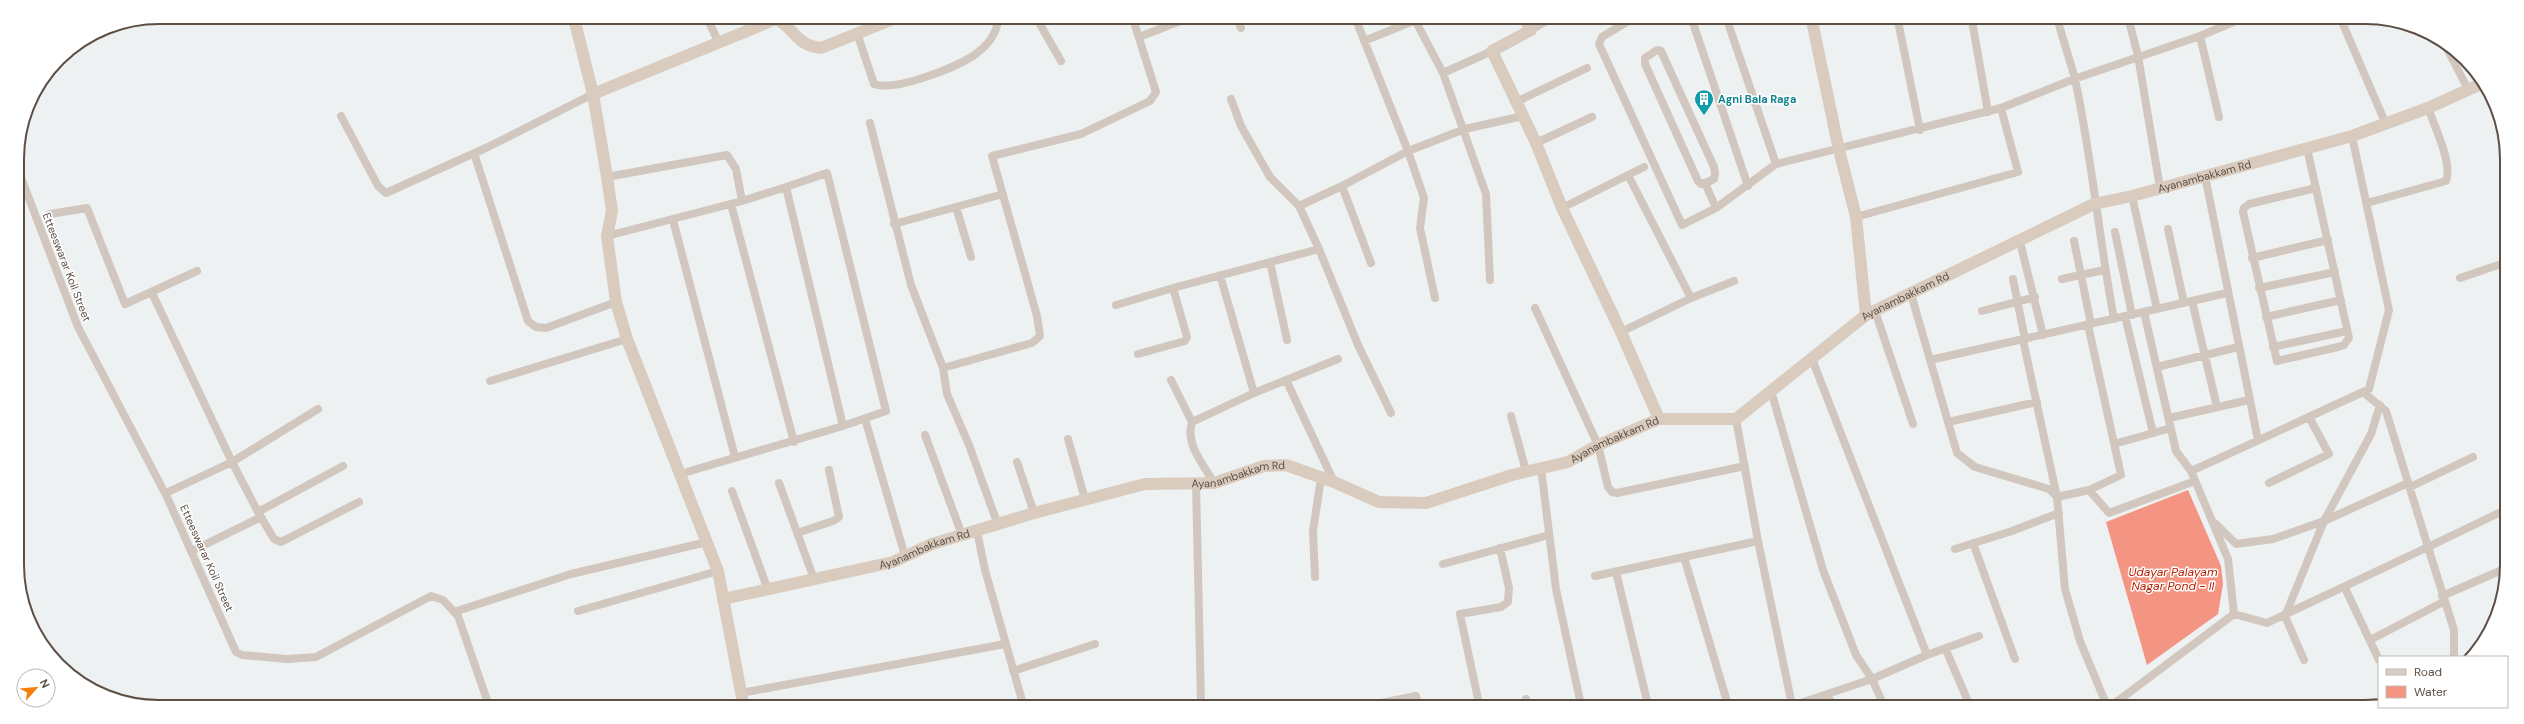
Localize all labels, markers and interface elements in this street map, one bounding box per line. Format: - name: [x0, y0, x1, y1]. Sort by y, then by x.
- building icon: Agni Bala Raga: [1693, 88, 1715, 116]
- place label: Agni Bala Raga: [1718, 92, 1796, 106]
- street label: Ayanambakkam Rd: [2156, 157, 2253, 196]
- street label: Etteeswarar Koil Street: [40, 211, 94, 323]
- street label: Ayanambakkam Rd: [1858, 269, 1952, 323]
- street label: Ayanambakkam Rd: [1568, 413, 1661, 466]
- street label: Ayanambakkam Rd: [1191, 458, 1285, 490]
- street label: Etteeswarar Koil Street: [177, 502, 237, 614]
- street label: Ayanambakkam Rd: [878, 526, 972, 572]
- water label: Udayar Palayam Nagar Pond - II: [2128, 564, 2218, 594]
- legend: [2378, 656, 2508, 708]
- text: Road: [2414, 664, 2442, 680]
- north arrow: [16, 668, 56, 708]
- text: N: [37, 677, 53, 690]
- text: Water: [2414, 684, 2448, 700]

